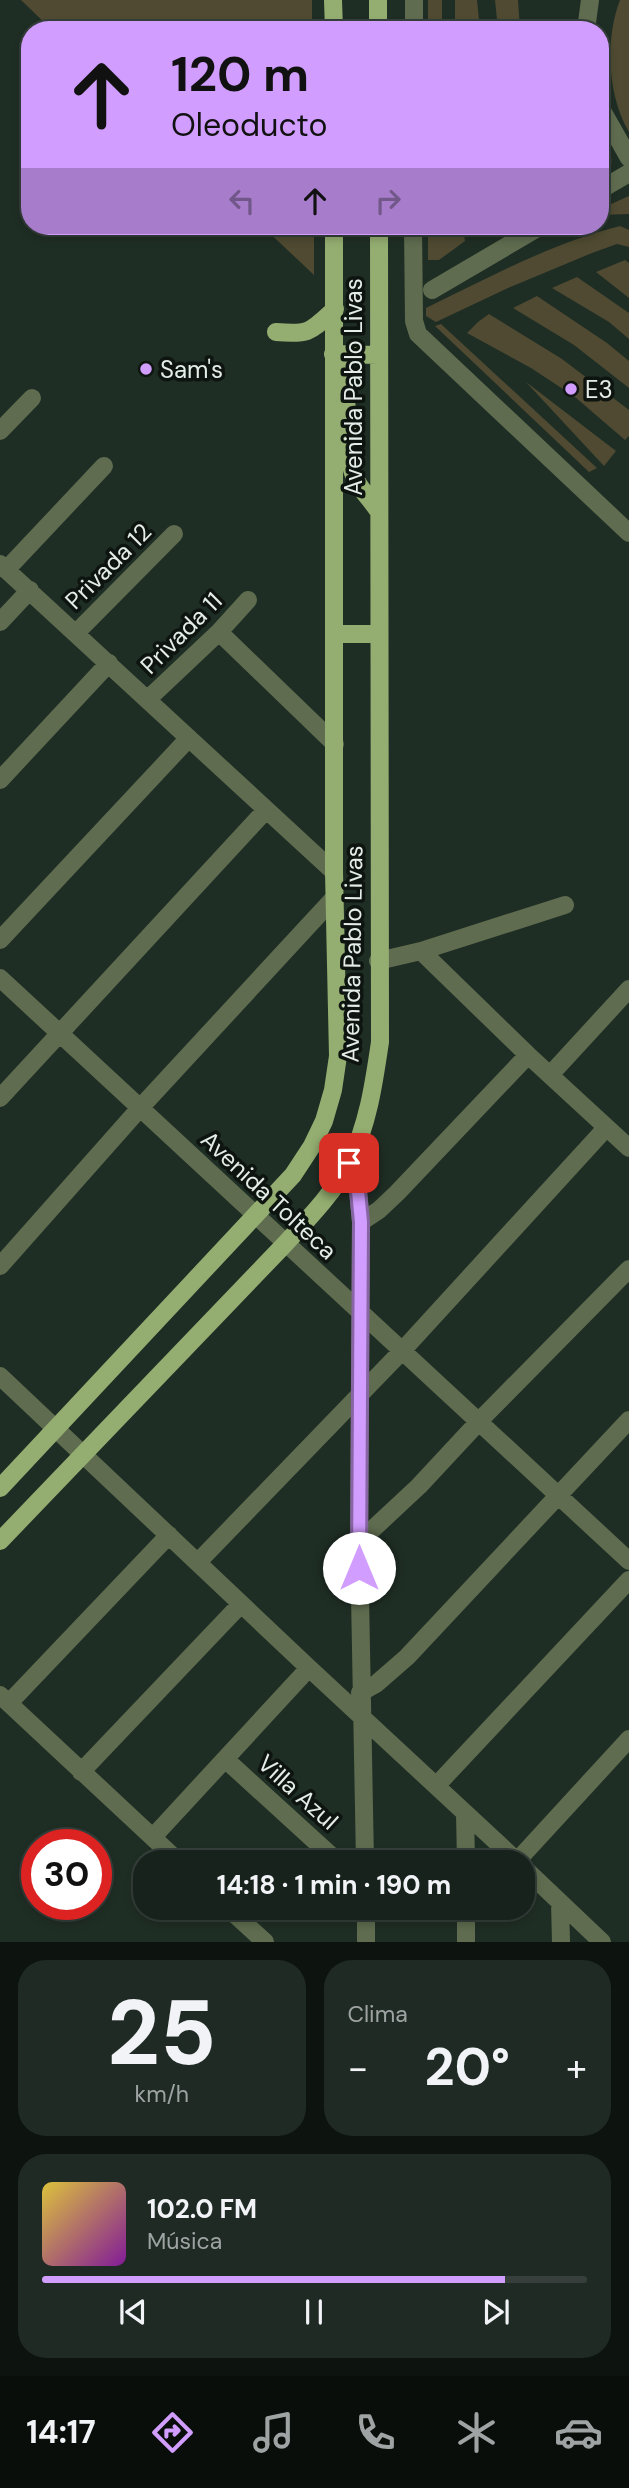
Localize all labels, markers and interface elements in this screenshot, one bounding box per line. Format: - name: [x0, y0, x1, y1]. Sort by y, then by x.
- text: 120 m: [171, 42, 309, 106]
- icon: ahead: [56, 49, 147, 140]
- text: Oleoducto: [171, 104, 327, 146]
- icon: left: [223, 182, 261, 220]
- icon: ahead: [296, 182, 334, 220]
- icon: right: [369, 182, 407, 220]
- street label: Avenida Pablo Livas: [338, 278, 369, 496]
- place label: Sam's: [160, 354, 223, 385]
- marker: Sam's: [138, 361, 154, 377]
- place label: E3: [585, 374, 613, 405]
- marker: E3: [563, 381, 579, 397]
- street label: Privada 12: [58, 516, 158, 616]
- street label: Privada 11: [134, 586, 228, 680]
- street label: Avenida Pablo Livas: [335, 845, 369, 1063]
- street label: Avenida Tolteca: [195, 1124, 343, 1266]
- pin: [319, 1133, 379, 1193]
- icon: arrive: [330, 1144, 368, 1182]
- position arrow: [322, 1531, 396, 1605]
- street label: Villa Azul: [251, 1748, 345, 1836]
- speed limit sign: 30: [21, 1829, 112, 1920]
- text: 14:18 · 1 min · 190 m: [217, 1868, 451, 1902]
- text: 25: [107, 1974, 216, 2092]
- text: Clima: [348, 1999, 408, 2029]
- text: 20°: [425, 2033, 510, 2101]
- text: −: [348, 2043, 368, 2093]
- text: +: [566, 2043, 587, 2093]
- text: km/h: [135, 2079, 189, 2109]
- text: 102.0 FM: [147, 2192, 257, 2226]
- text: Música: [147, 2226, 222, 2256]
- icon: previous: [114, 2293, 152, 2331]
- icon: pause: [295, 2293, 333, 2331]
- icon: next: [477, 2293, 515, 2331]
- icon: directions: [148, 2408, 197, 2457]
- icon: music: [249, 2408, 298, 2457]
- icon: phone: [351, 2408, 400, 2457]
- icon: climate: [452, 2408, 501, 2457]
- icon: car: [554, 2408, 603, 2457]
- text: 14:17: [26, 2411, 96, 2453]

